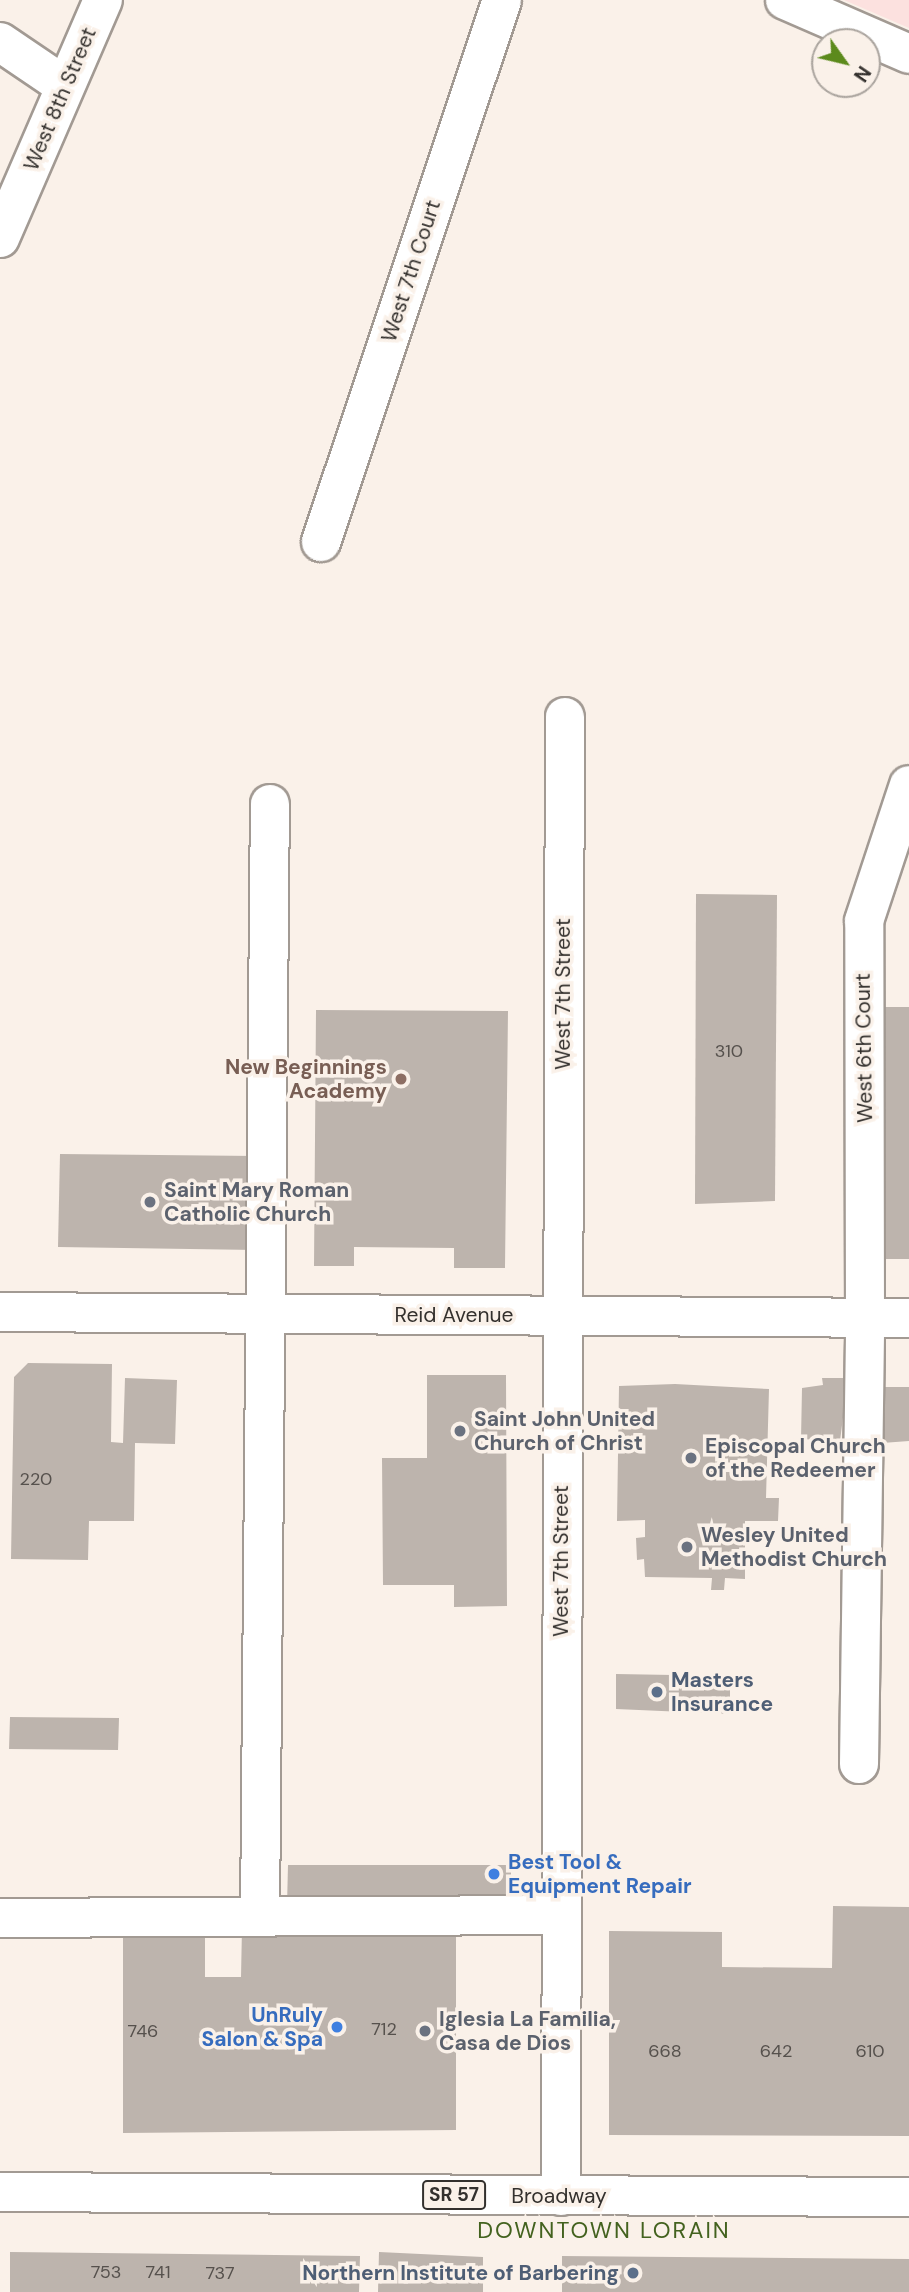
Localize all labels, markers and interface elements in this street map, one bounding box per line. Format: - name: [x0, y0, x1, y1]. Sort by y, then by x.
- street label: West 8th Street: [18, 24, 102, 174]
- north arrow: [811, 28, 881, 98]
- text: N: [848, 61, 876, 87]
- street label: West 7th Court: [376, 197, 446, 345]
- street label: West 7th Street: [550, 918, 576, 1070]
- street label: West 6th Court: [850, 973, 878, 1123]
- house number: 310: [715, 1040, 743, 1062]
- place label: New Beginnings Academy: [225, 1054, 387, 1104]
- marker: New Beginnings Academy: [393, 1071, 409, 1087]
- place label: Saint Mary Roman Catholic Church: [164, 1177, 349, 1227]
- marker: Saint Mary Roman Catholic Church: [142, 1194, 158, 1210]
- street label: Reid Avenue: [395, 1302, 513, 1328]
- place label: Saint John United Church of Christ: [474, 1406, 655, 1456]
- marker: Saint John United Church of Christ: [452, 1423, 468, 1439]
- place label: Episcopal Church of the Redeemer: [705, 1433, 886, 1483]
- marker: Episcopal Church of the Redeemer: [683, 1450, 699, 1466]
- house number: 220: [20, 1468, 52, 1490]
- street label: West 7th Street: [548, 1485, 574, 1637]
- place label: Wesley United Methodist Church: [701, 1522, 887, 1572]
- marker: Wesley United Methodist Church: [679, 1539, 695, 1555]
- place label: Masters Insurance: [671, 1667, 773, 1717]
- marker: Masters Insurance: [649, 1684, 665, 1700]
- place label: Best Tool & Equipment Repair: [508, 1849, 691, 1899]
- marker: Best Tool & Equipment Repair: [486, 1866, 502, 1882]
- place label: UnRuly Salon & Spa: [202, 2002, 323, 2052]
- place label: Iglesia La Familia, Casa de Dios: [439, 2006, 616, 2056]
- house number: 712: [371, 2018, 397, 2040]
- marker: UnRuly Salon & Spa: [329, 2019, 345, 2035]
- house number: 746: [128, 2020, 158, 2042]
- marker: Iglesia La Familia, Casa de Dios: [417, 2023, 433, 2039]
- house number: 668: [648, 2040, 682, 2062]
- house number: 642: [760, 2040, 792, 2062]
- house number: 610: [855, 2040, 885, 2062]
- road number: SR 57: [421, 2180, 487, 2210]
- street label: Broadway: [511, 2183, 607, 2209]
- district label: DOWNTOWN LORAIN: [479, 2216, 729, 2244]
- place label: Northern Institute of Barbering: [302, 2260, 619, 2286]
- house number: 753: [91, 2261, 121, 2283]
- house number: 741: [145, 2261, 171, 2283]
- house number: 737: [205, 2262, 235, 2284]
- marker: Northern Institute of Barbering: [625, 2265, 641, 2281]

